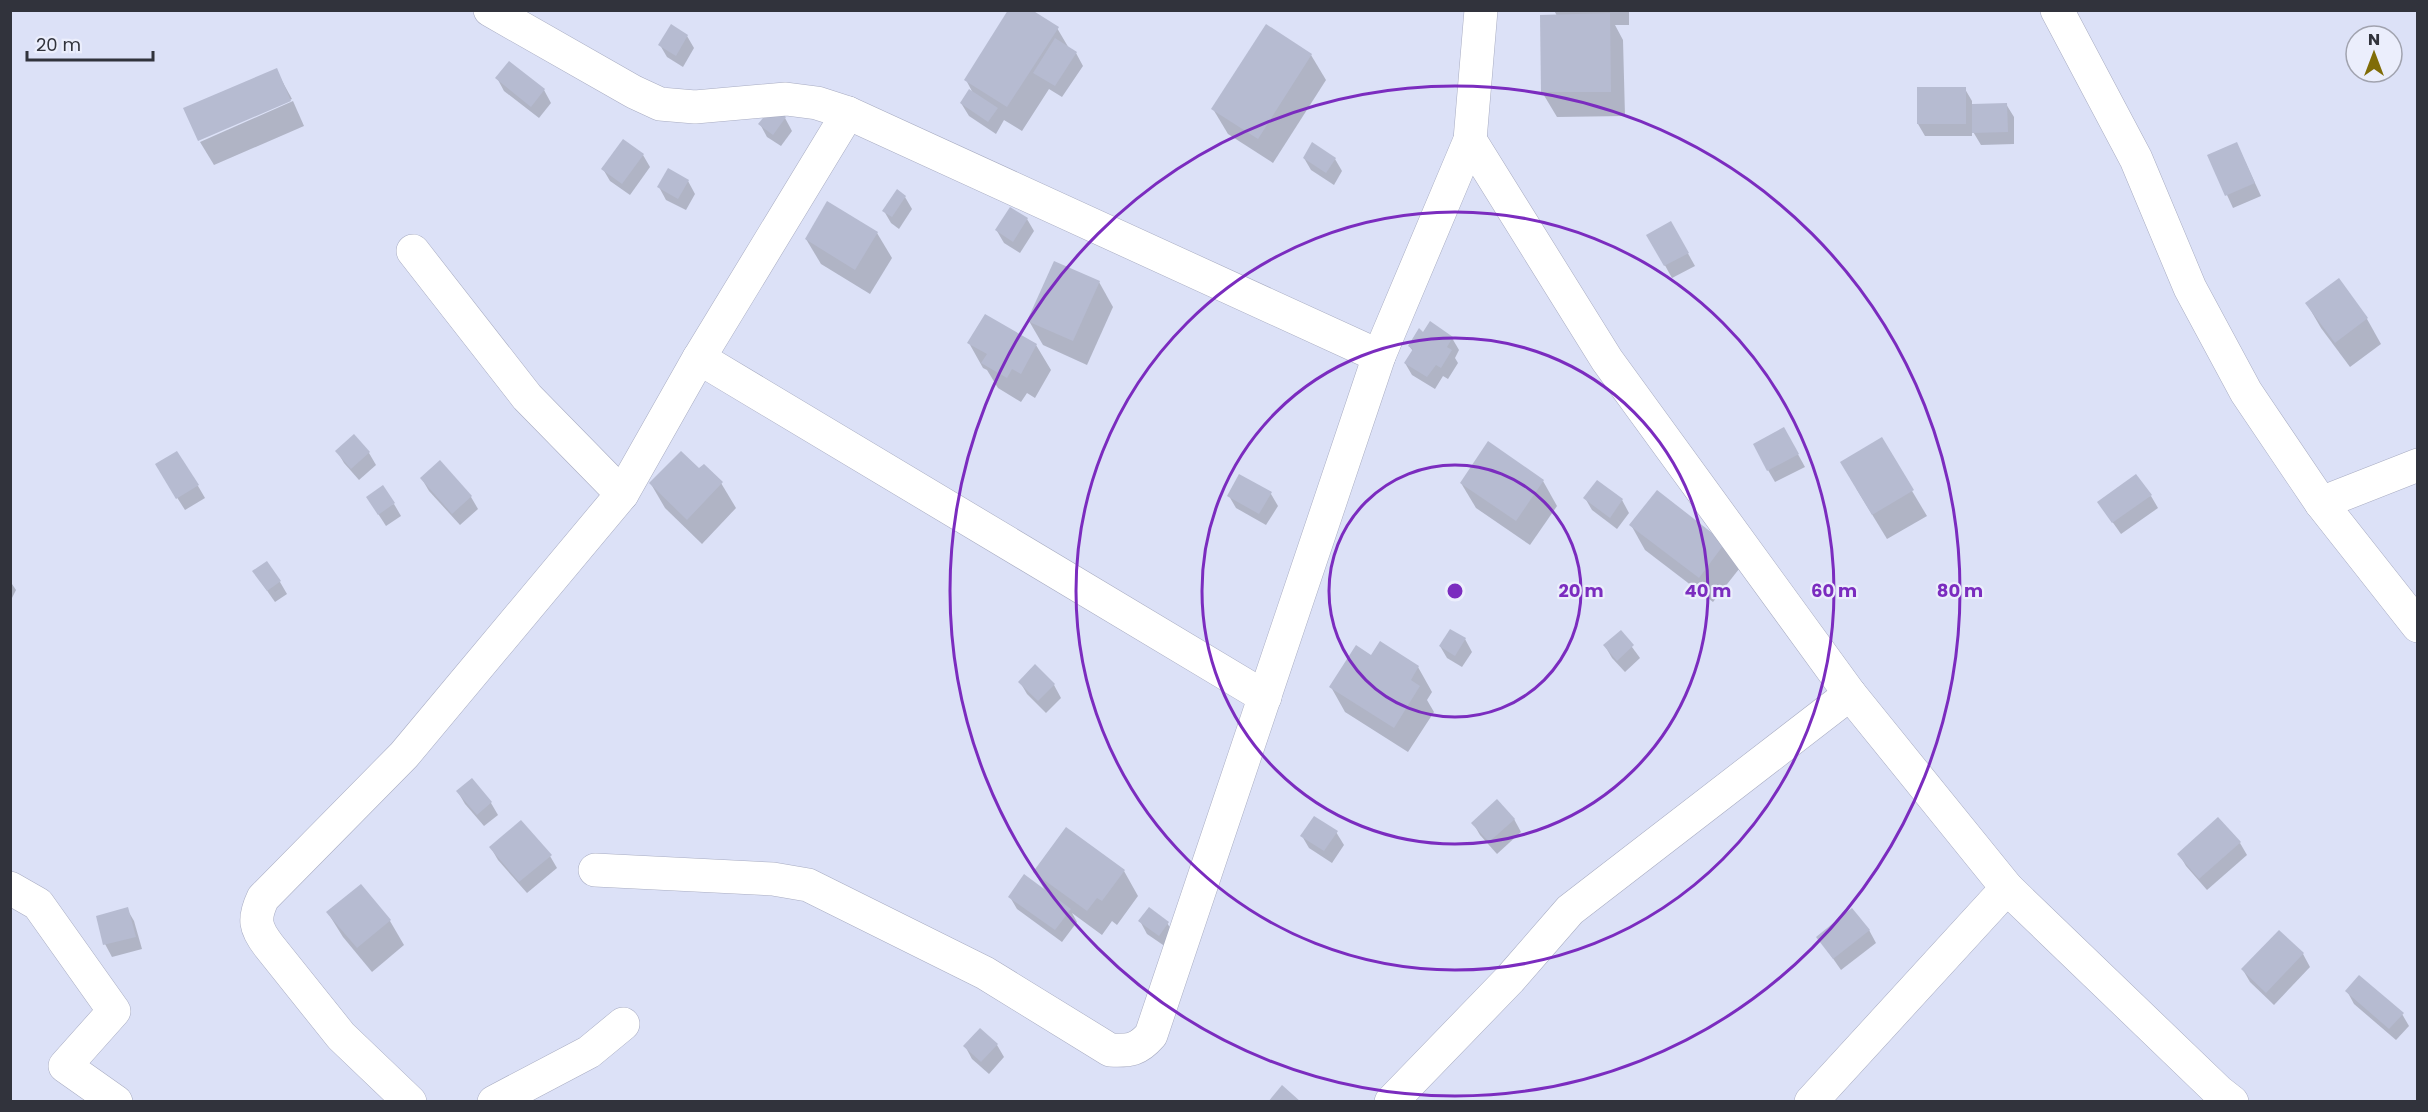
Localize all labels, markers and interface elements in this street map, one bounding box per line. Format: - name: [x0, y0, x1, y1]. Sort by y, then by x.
- scale bar: [27, 24, 153, 62]
- north arrow: [2344, 24, 2404, 84]
- text: N: [2368, 28, 2380, 51]
- text: 20 m: [36, 32, 81, 57]
- text: 20 m: [1559, 578, 1603, 603]
- text: 40 m: [1685, 578, 1731, 603]
- text: 60 m: [1811, 578, 1857, 603]
- text: 80 m: [1937, 578, 1983, 603]
- centre of rings: [1445, 581, 1465, 601]

